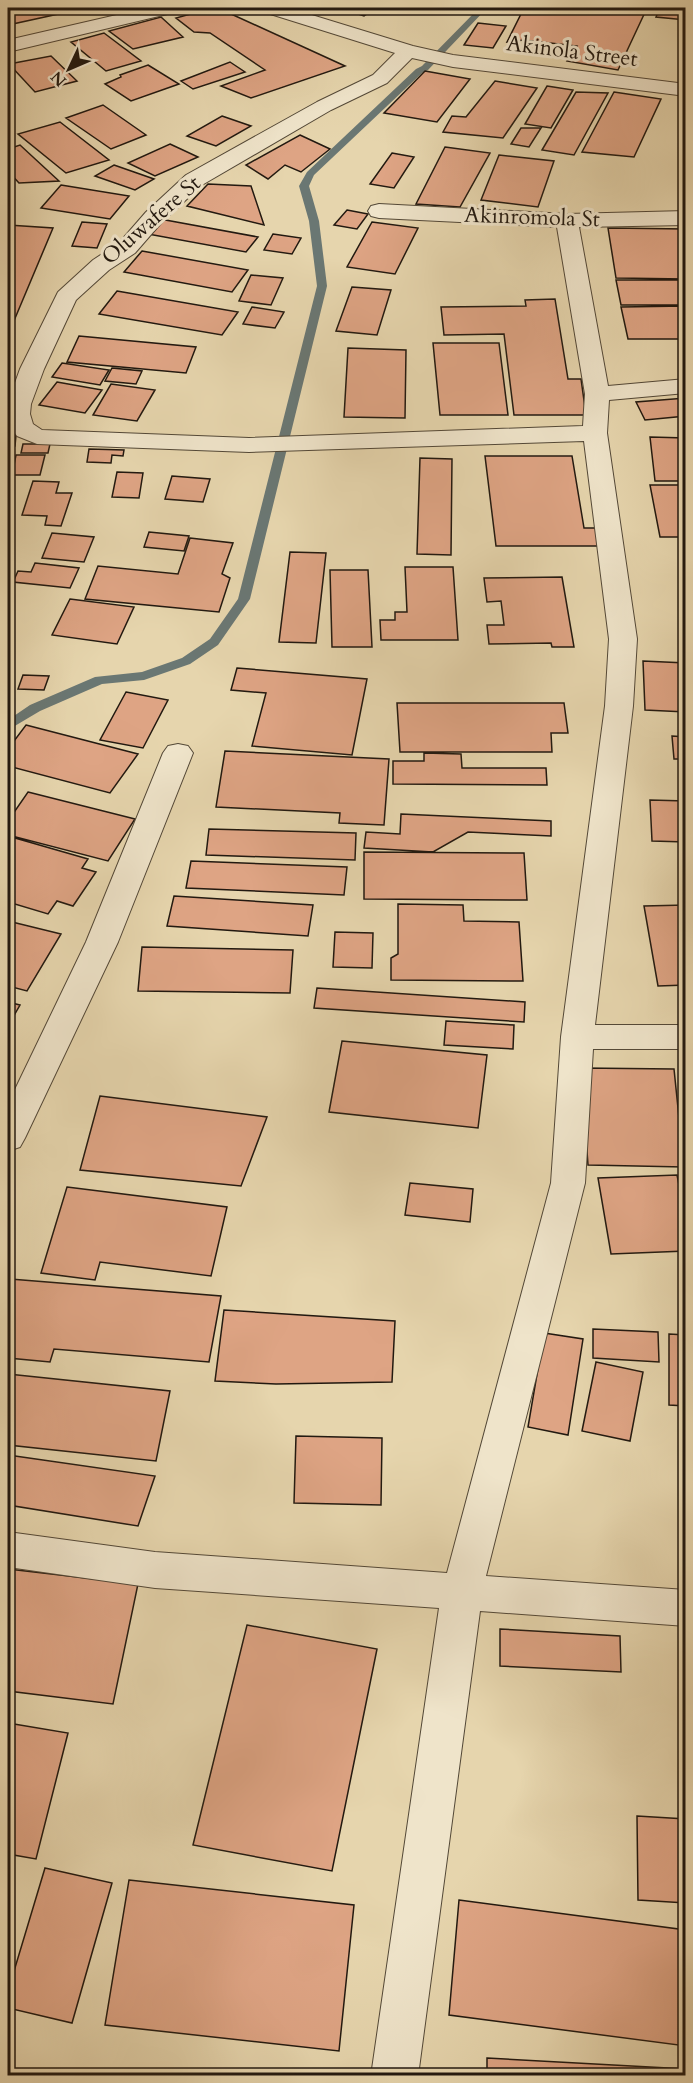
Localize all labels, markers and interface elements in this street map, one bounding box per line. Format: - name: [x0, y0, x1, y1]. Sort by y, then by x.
- street label: Akinola Street: [505, 28, 639, 74]
- north arrow: [39, 39, 99, 99]
- text: N: [46, 66, 72, 91]
- street label: Oluwafere St: [95, 168, 207, 271]
- street label: Akinromola St: [464, 200, 600, 234]

